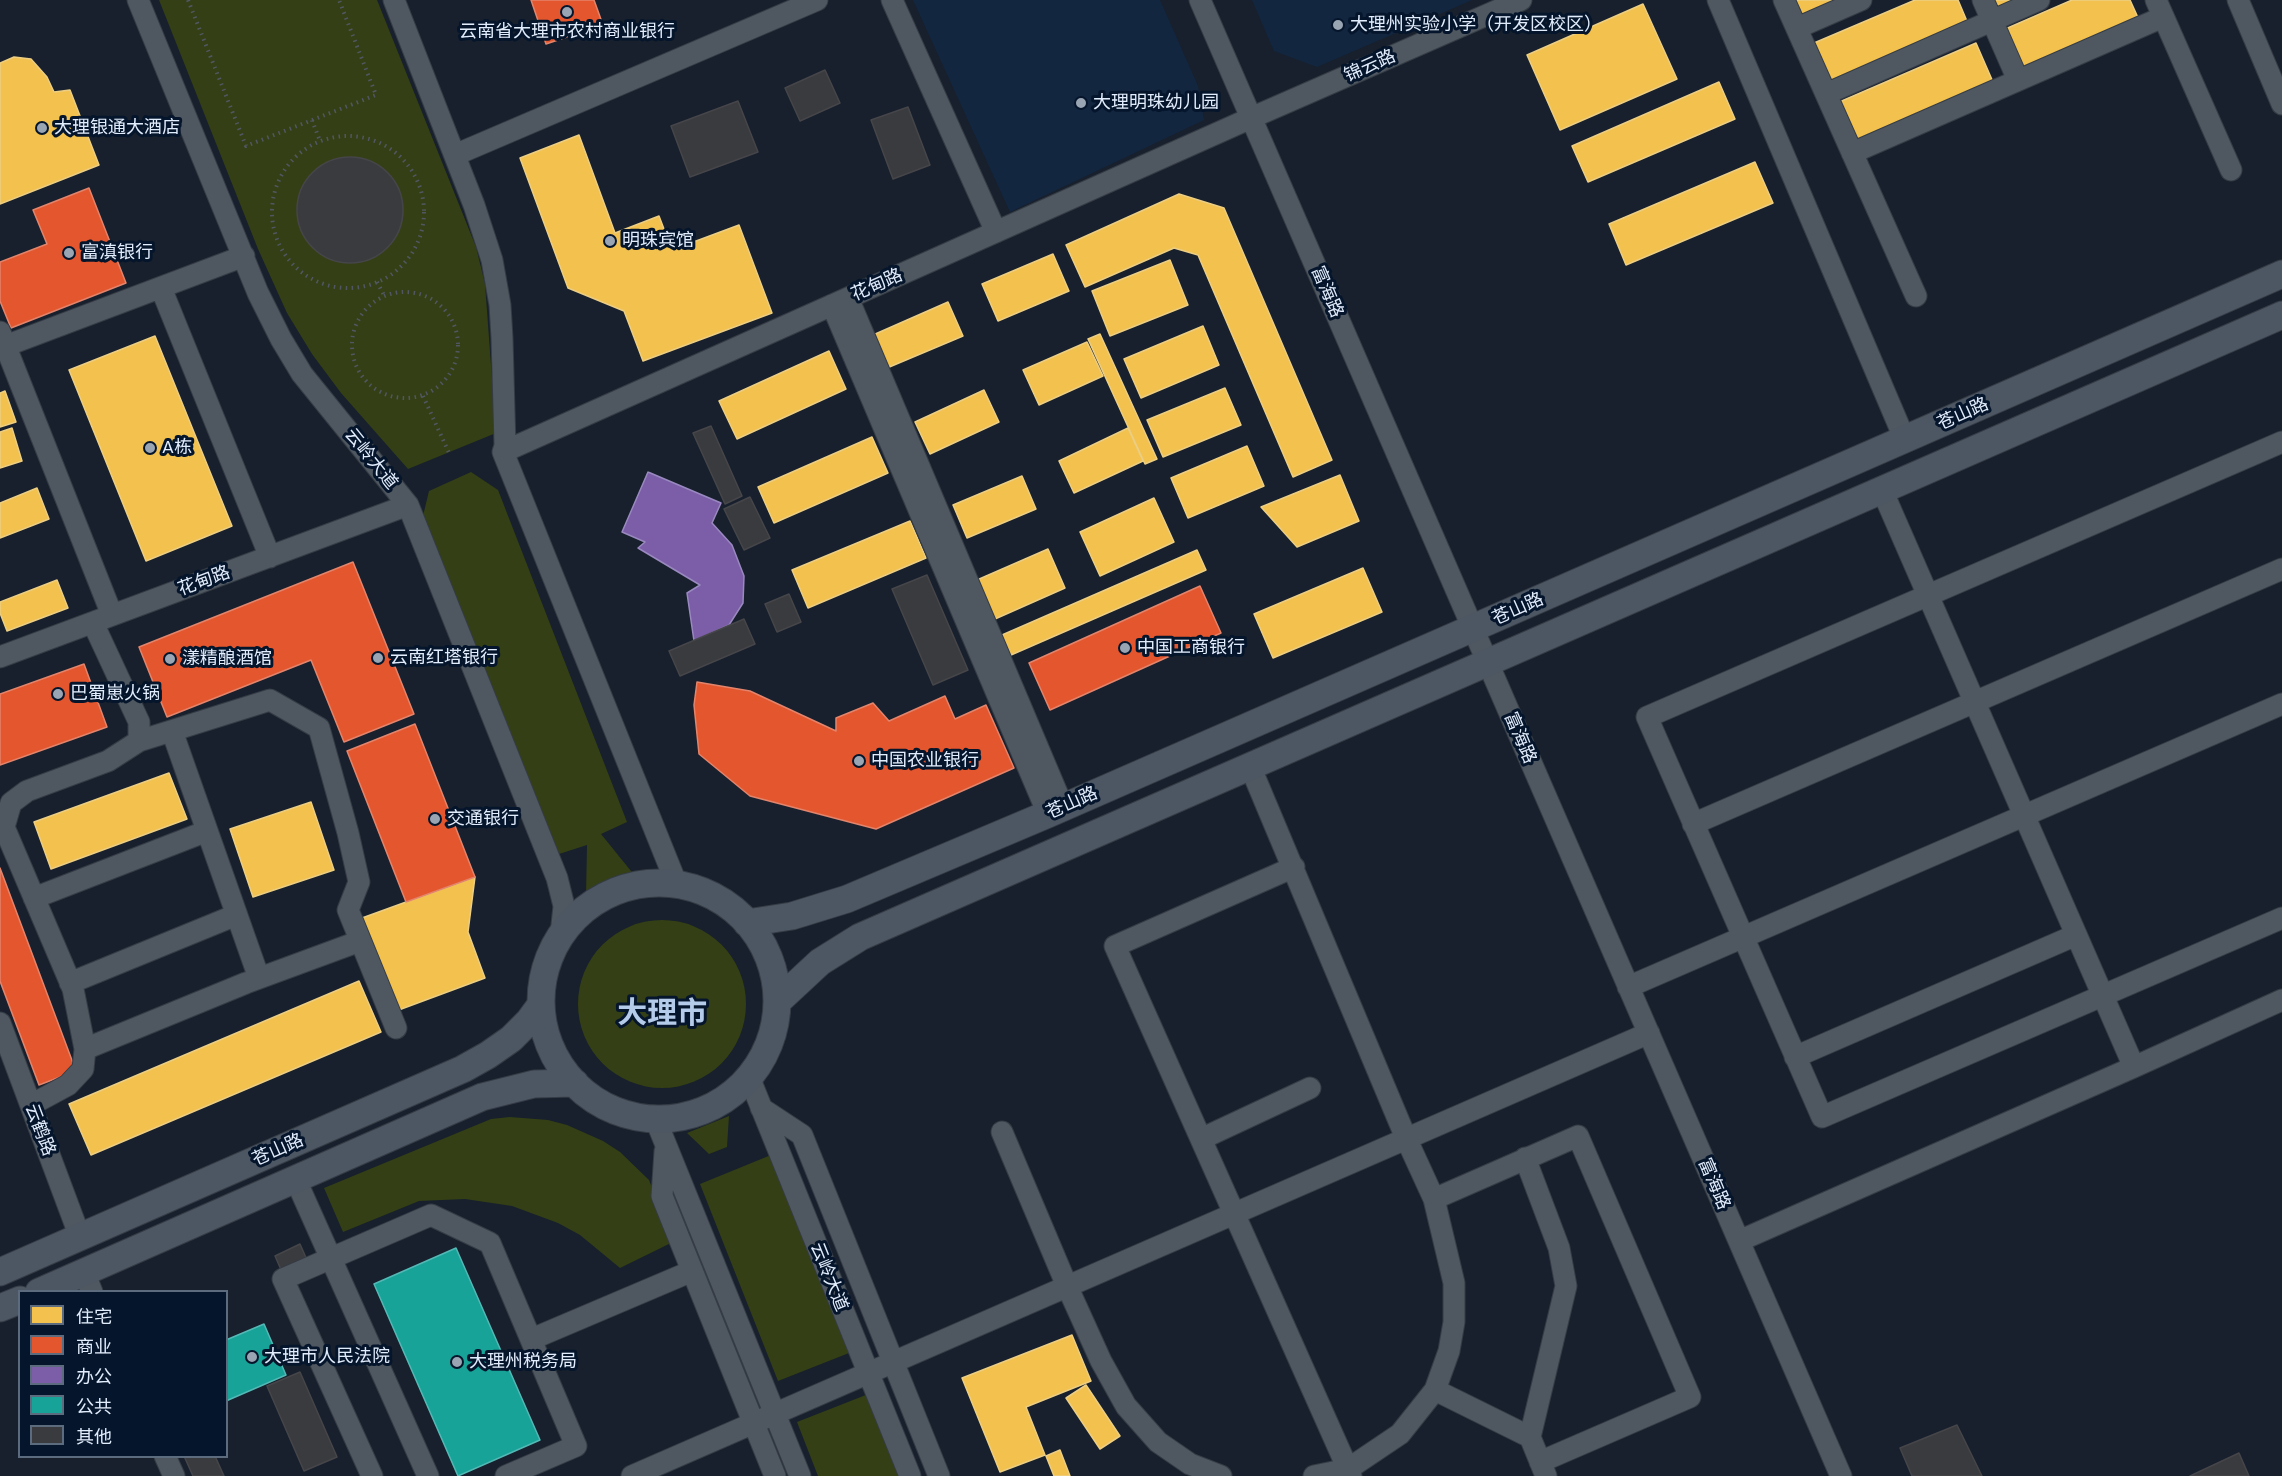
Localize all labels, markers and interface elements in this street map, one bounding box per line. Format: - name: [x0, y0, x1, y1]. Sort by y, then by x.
- marker: 云南省大理市农村商业银行: [560, 5, 574, 19]
- place label: 大理州实验小学（开发区校区）: [1350, 14, 1602, 36]
- marker: 大理州实验小学（开发区校区）: [1331, 18, 1345, 32]
- place label: 云南省大理市农村商业银行: [459, 21, 675, 43]
- street label: 锦云路: [1341, 45, 1399, 87]
- place label: 大理明珠幼儿园: [1093, 92, 1219, 114]
- marker: 大理明珠幼儿园: [1074, 96, 1088, 110]
- place label: 大理银通大酒店: [54, 117, 180, 139]
- marker: 大理银通大酒店: [35, 121, 49, 135]
- place label: 明珠宾馆: [622, 230, 694, 252]
- marker: 明珠宾馆: [603, 234, 617, 248]
- place label: 富滇银行: [81, 242, 153, 264]
- marker: 富滇银行: [62, 246, 76, 260]
- street label: 富海路: [1307, 263, 1347, 321]
- street label: 花甸路: [848, 264, 906, 306]
- street label: 苍山路: [1934, 393, 1992, 435]
- street label: 云岭大道: [340, 424, 402, 494]
- place label: A栋: [162, 437, 192, 459]
- marker: A栋: [143, 441, 157, 455]
- street label: 花甸路: [175, 562, 233, 600]
- street label: 苍山路: [1489, 588, 1547, 630]
- place label: 中国工商银行: [1137, 637, 1245, 659]
- marker: 中国工商银行: [1118, 641, 1132, 655]
- place label: 云南红塔银行: [390, 647, 498, 669]
- place label: 漾精酿酒馆: [182, 648, 272, 670]
- marker: 云南红塔银行: [371, 651, 385, 665]
- marker: 漾精酿酒馆: [163, 652, 177, 666]
- place label: 巴蜀崽火锅: [70, 683, 160, 705]
- marker: 巴蜀崽火锅: [51, 687, 65, 701]
- street label: 富海路: [1500, 709, 1540, 767]
- place label: 中国农业银行: [871, 750, 979, 772]
- marker: 中国农业银行: [852, 754, 866, 768]
- street label: 苍山路: [1043, 782, 1101, 824]
- place label: 交通银行: [447, 808, 519, 830]
- marker: 交通银行: [428, 812, 442, 826]
- district label: 大理市: [617, 996, 707, 1032]
- street label: 云鹤路: [20, 1101, 60, 1159]
- street label: 苍山路: [249, 1129, 307, 1171]
- street label: 富海路: [1694, 1155, 1734, 1213]
- street label: 云岭大道: [806, 1240, 852, 1314]
- legend: [18, 1290, 228, 1458]
- text: 住宅: [76, 1306, 112, 1327]
- text: 商业: [76, 1336, 112, 1357]
- place label: 大理市人民法院: [264, 1346, 390, 1368]
- marker: 大理市人民法院: [245, 1350, 259, 1364]
- place label: 大理州税务局: [469, 1351, 577, 1373]
- marker: 大理州税务局: [450, 1355, 464, 1369]
- text: 办公: [76, 1366, 112, 1387]
- text: 公共: [76, 1396, 112, 1417]
- text: 其他: [76, 1426, 112, 1447]

